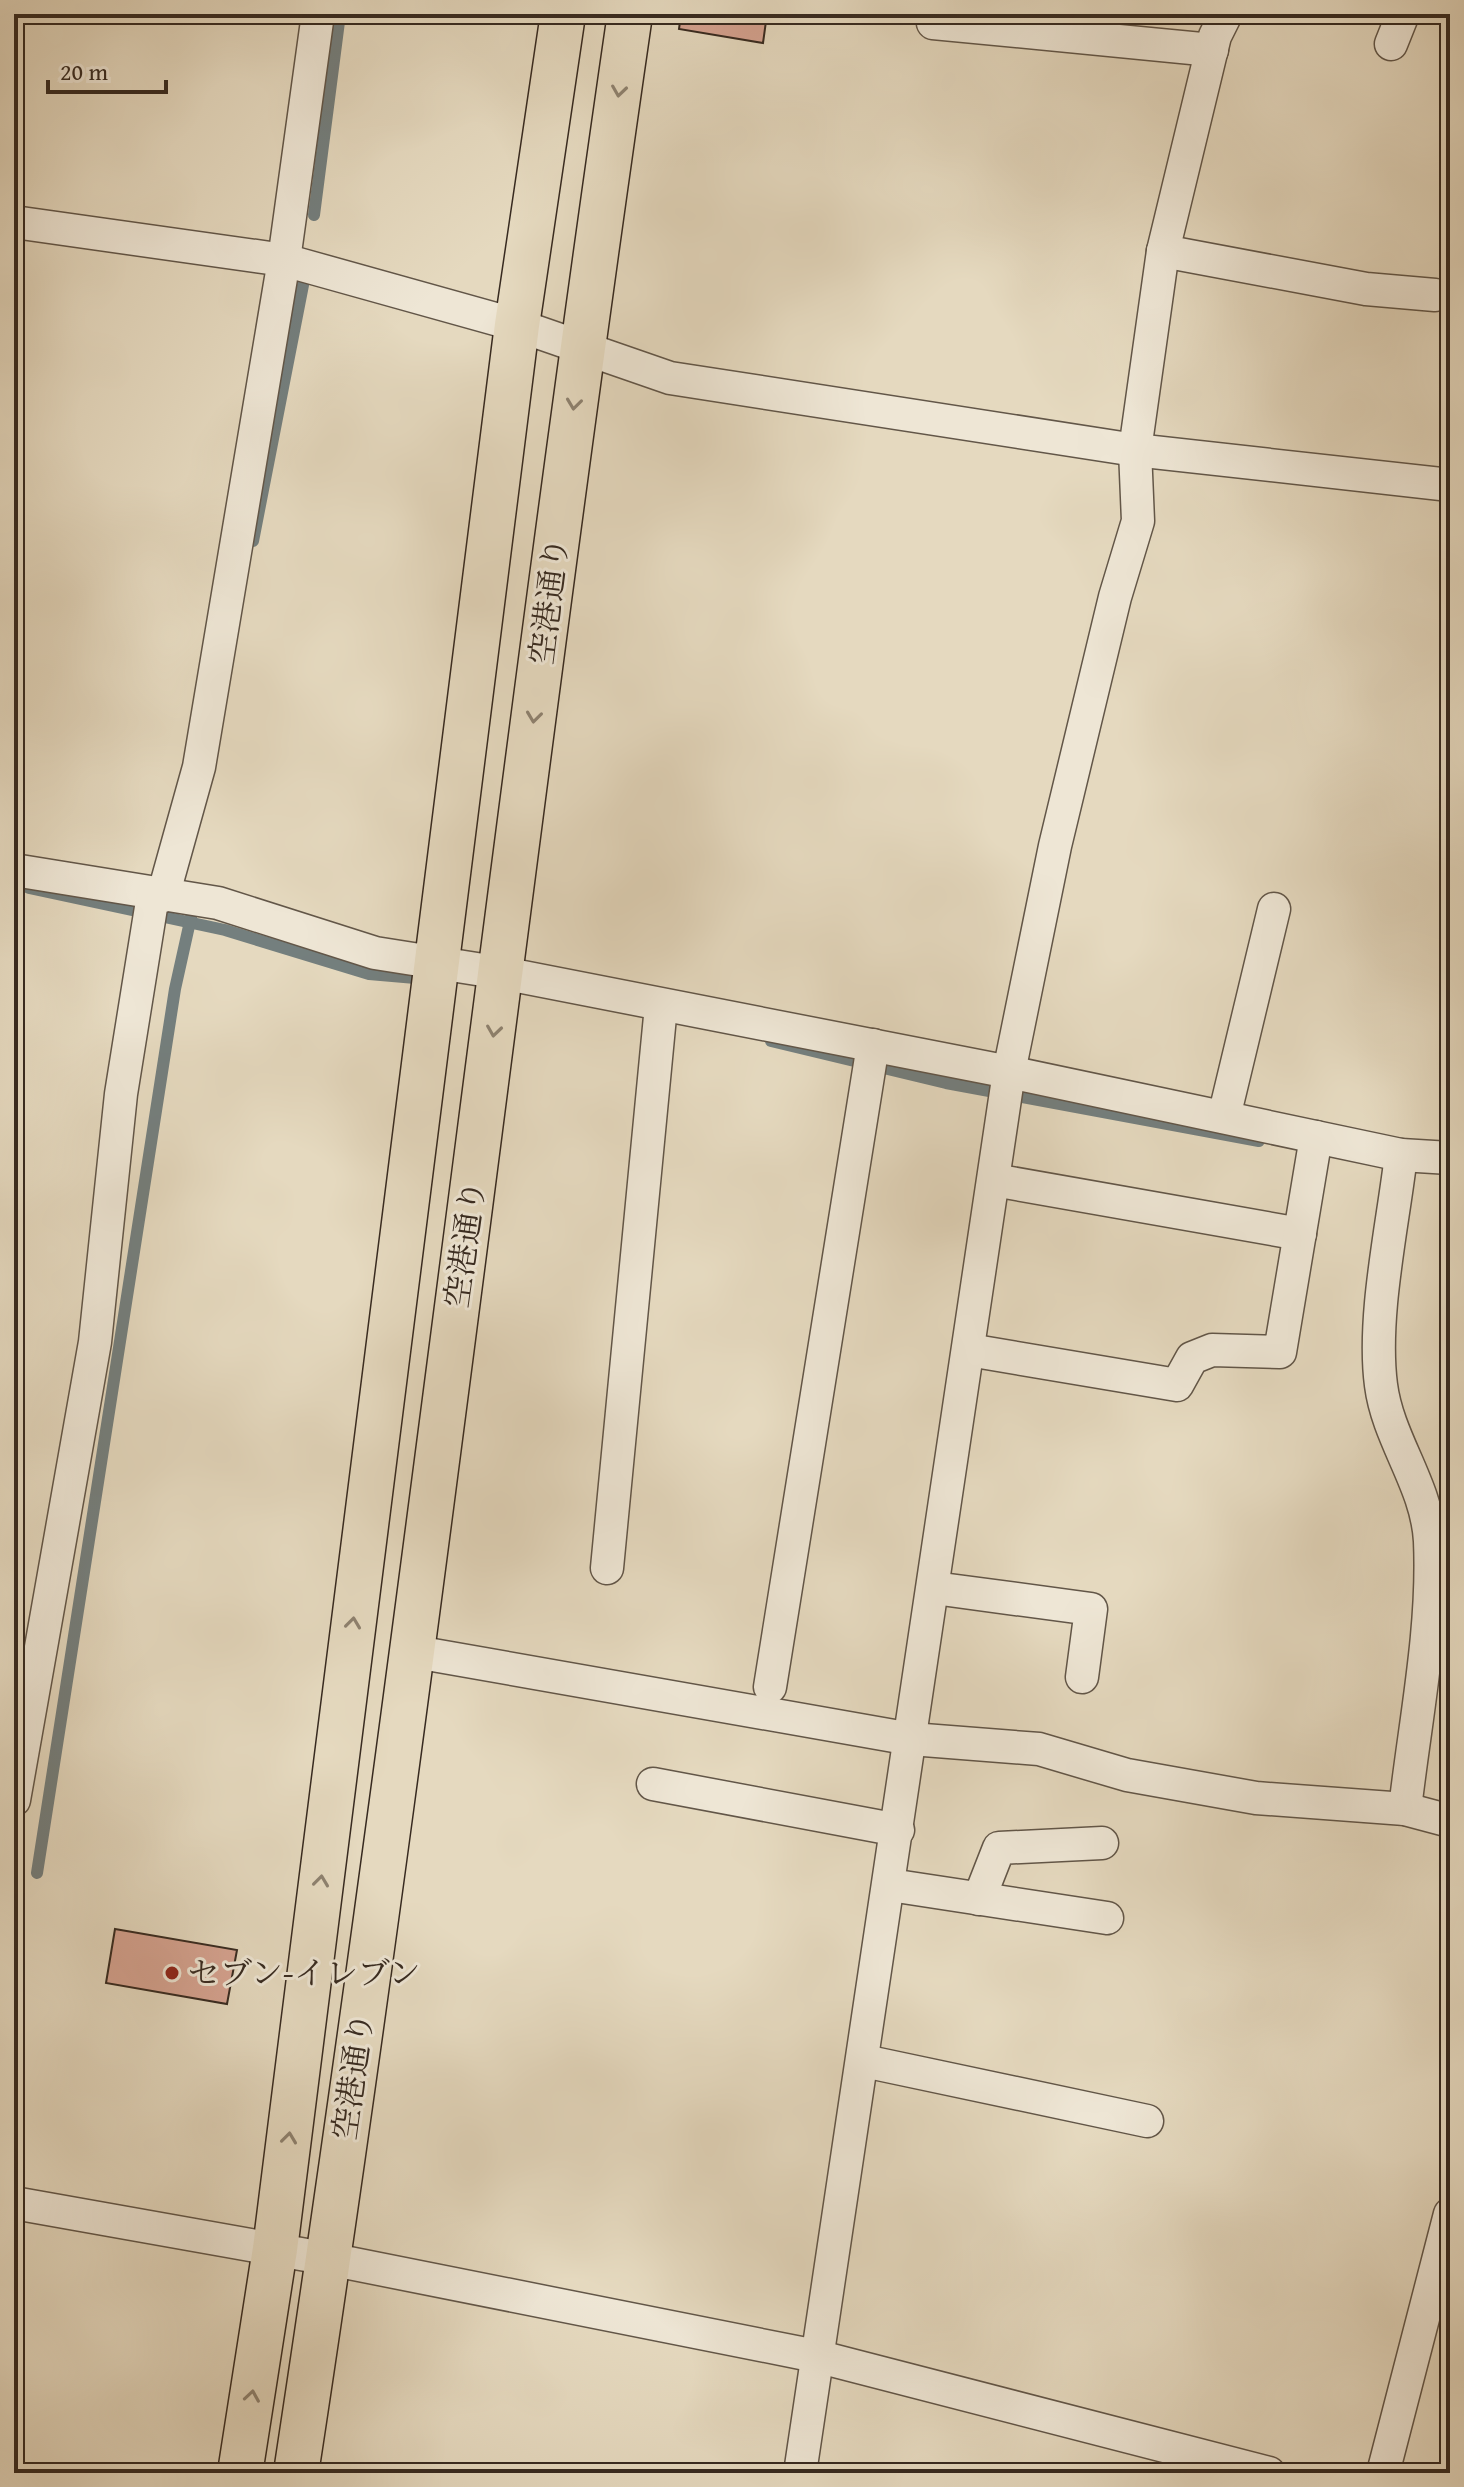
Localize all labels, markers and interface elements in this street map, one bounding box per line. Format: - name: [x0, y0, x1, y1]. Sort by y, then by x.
- scale bar: [48, 44, 166, 94]
- text: 20 m: [60, 54, 108, 89]
- one-way arrow: [611, 84, 628, 98]
- one-way arrow: [566, 397, 583, 411]
- street label: 空港通り: [517, 535, 580, 667]
- one-way arrow: [526, 711, 543, 724]
- one-way arrow: [486, 1024, 503, 1038]
- street label: 空港通り: [432, 1177, 497, 1311]
- one-way arrow: [345, 1616, 362, 1629]
- one-way arrow: [312, 1874, 329, 1887]
- place label: セブン-イレブン: [188, 1949, 420, 1996]
- marker: セブン-イレブン: [163, 1964, 181, 1982]
- street label: 空港通り: [320, 2009, 385, 2143]
- one-way arrow: [280, 2132, 297, 2145]
- one-way arrow: [243, 2389, 260, 2403]

